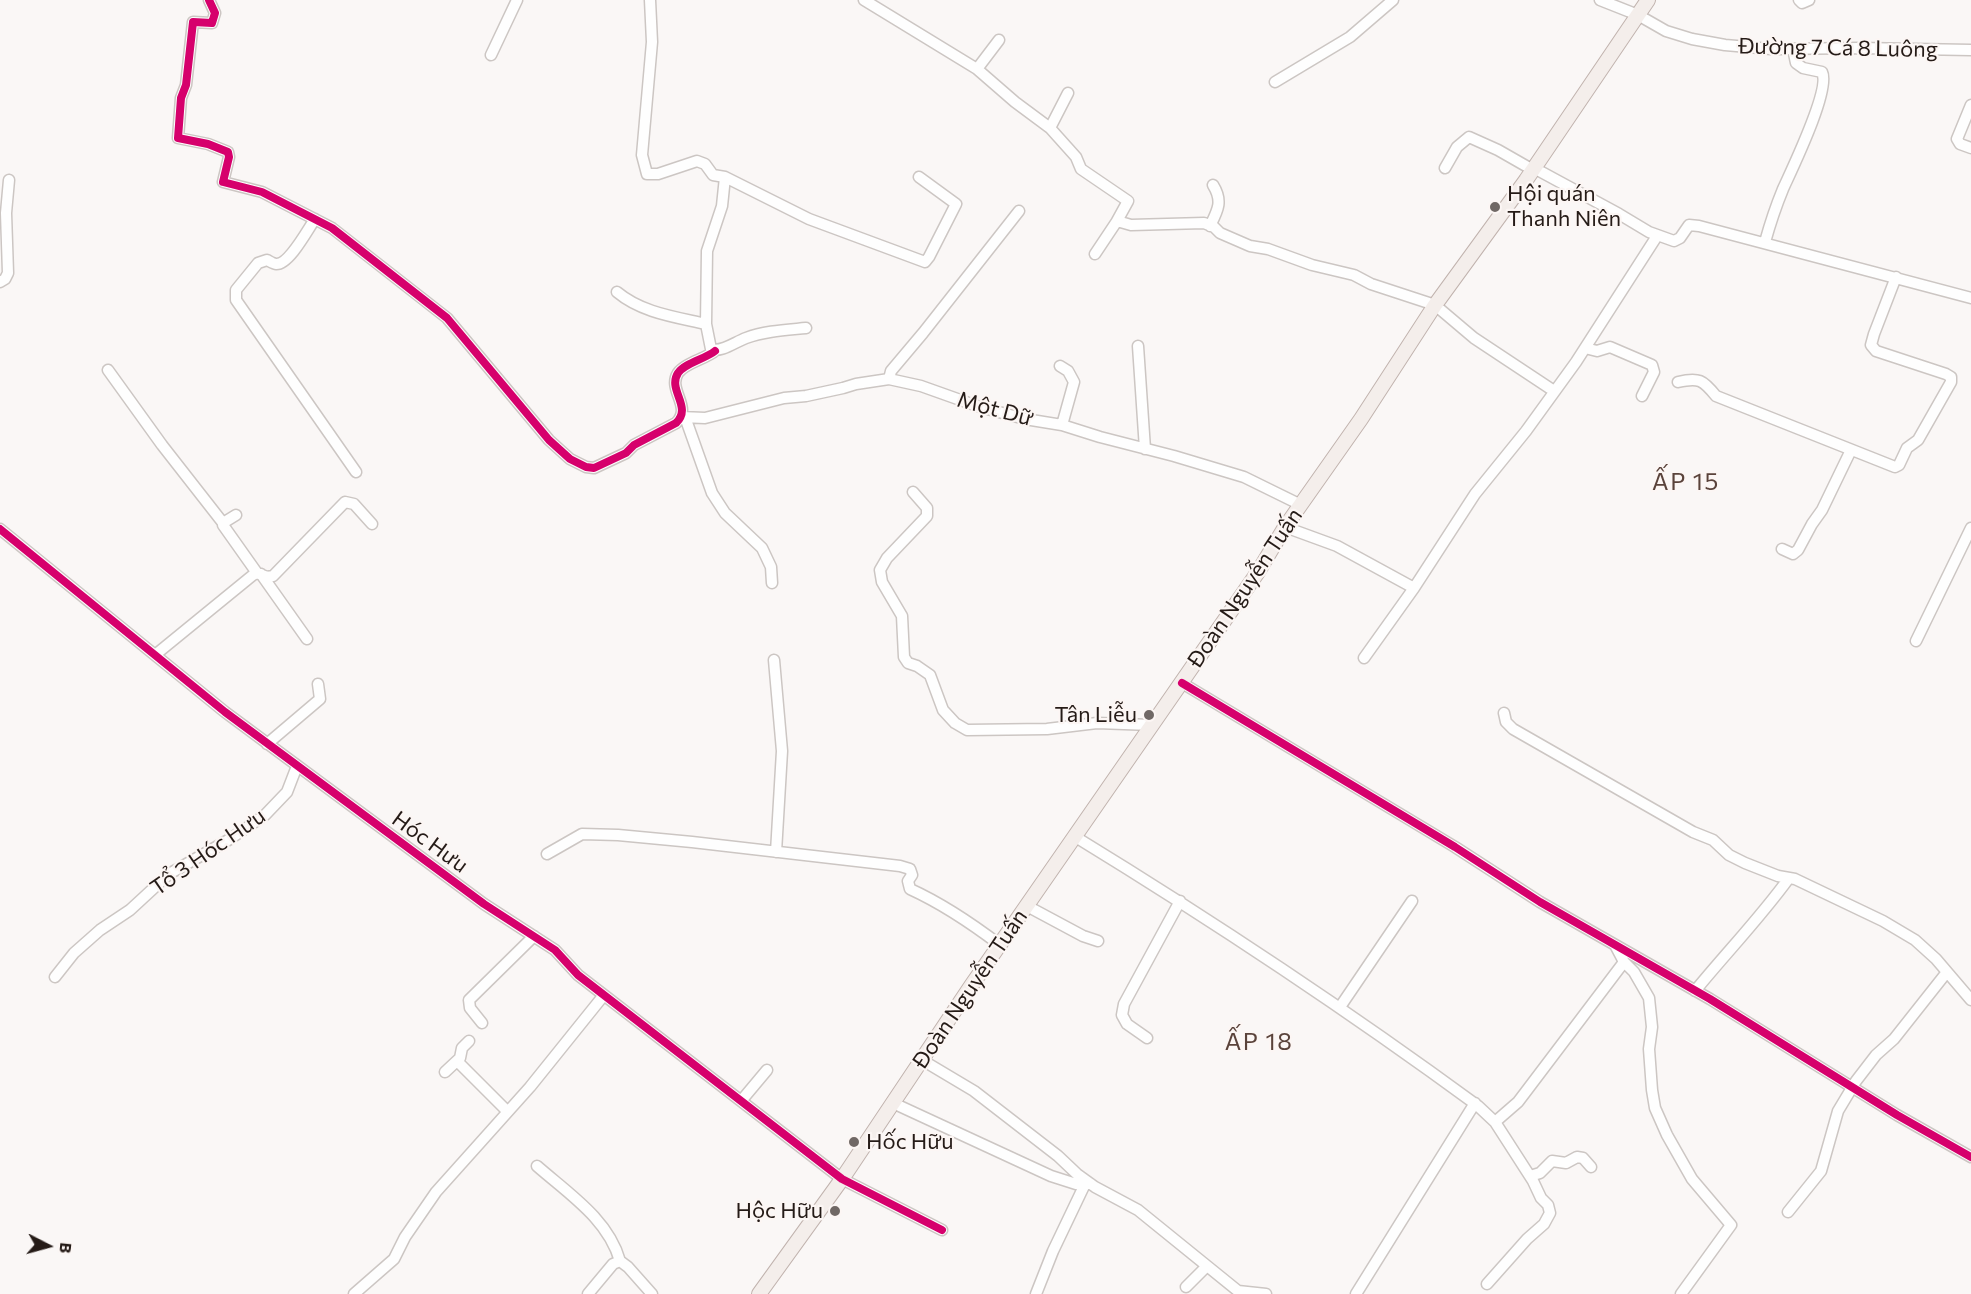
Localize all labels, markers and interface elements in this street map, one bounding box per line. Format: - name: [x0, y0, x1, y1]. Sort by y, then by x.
- street label: Đường 7 Cá 8 Luông: [1738, 33, 1938, 63]
- place label: Hội quán Thanh Niên: [1507, 181, 1621, 232]
- marker: Hội quán Thanh Niên: [1488, 200, 1502, 214]
- street label: Một Dữ: [954, 386, 1036, 432]
- district label: ẤP 15: [1652, 468, 1720, 496]
- street label: Đoàn Nguyễn Tuấn: [1182, 503, 1308, 673]
- place label: Tân Liễu: [1054, 702, 1137, 728]
- marker: Tân Liễu: [1142, 708, 1156, 722]
- street label: Tổ 3 Hóc Hưu: [146, 803, 270, 901]
- street label: Hóc Hưu: [387, 806, 473, 878]
- street label: Đoàn Nguyễn Tuấn: [907, 904, 1033, 1074]
- district label: ẤP 18: [1225, 1028, 1293, 1056]
- place label: Hốc Hữu: [866, 1129, 954, 1155]
- marker: Hốc Hữu: [847, 1135, 861, 1149]
- place label: Hộc Hữu: [735, 1198, 823, 1224]
- marker: Hộc Hữu: [828, 1204, 842, 1218]
- north arrow: [18, 1216, 78, 1276]
- text: B: [56, 1242, 76, 1254]

